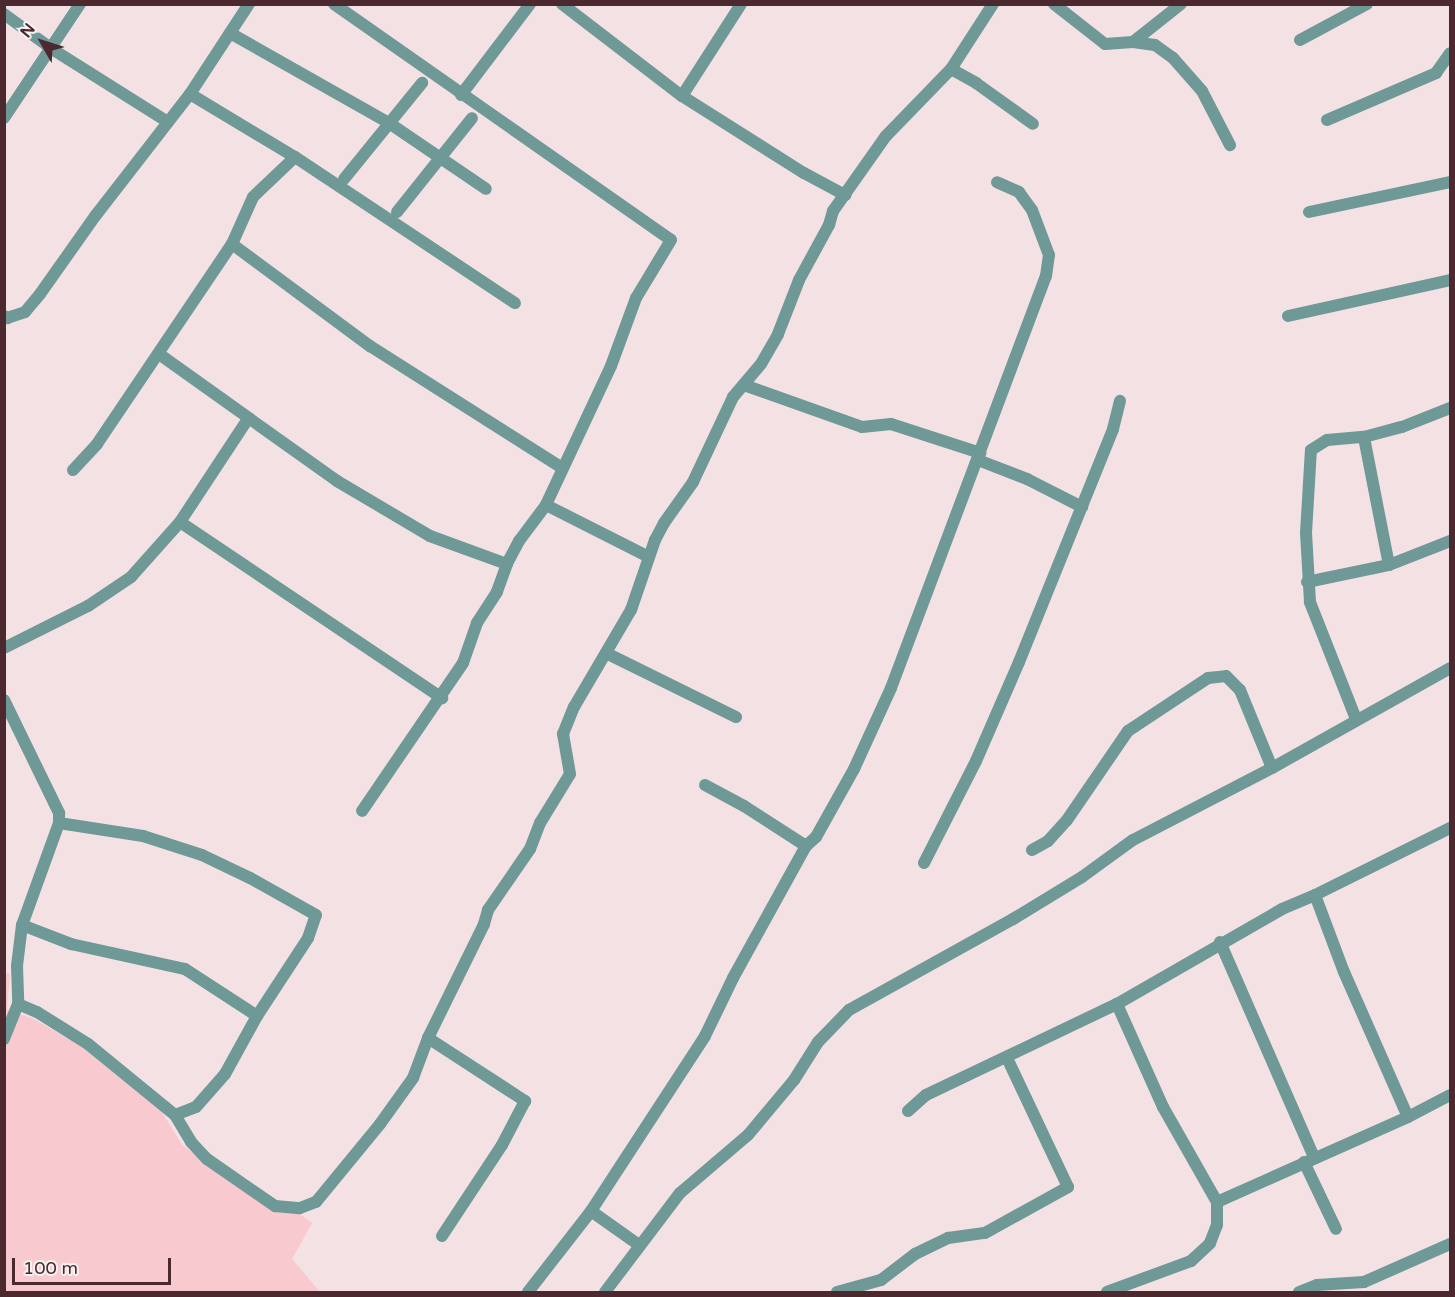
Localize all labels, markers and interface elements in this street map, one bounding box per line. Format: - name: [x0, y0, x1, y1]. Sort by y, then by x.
- north arrow: [12, 12, 72, 72]
- text: N: [16, 19, 40, 42]
- scale bar: [15, 1246, 174, 1284]
- text: 100 m: [23, 1257, 78, 1279]

